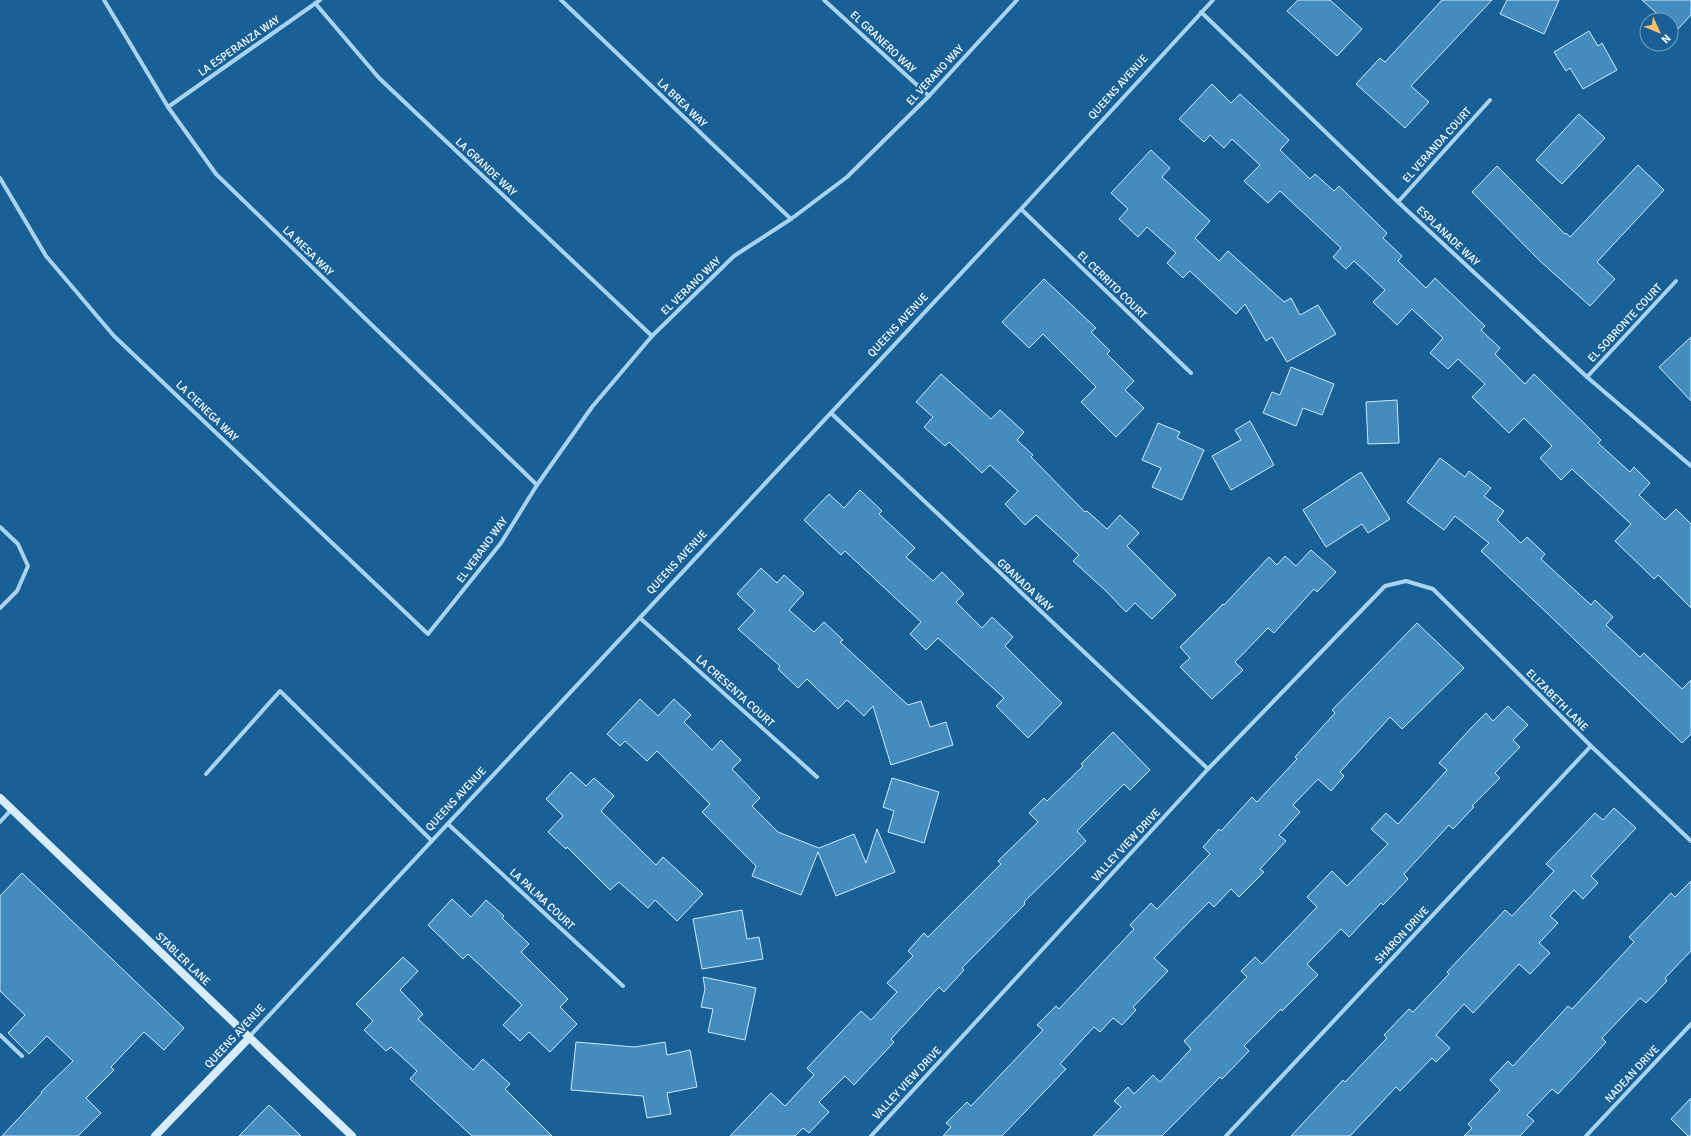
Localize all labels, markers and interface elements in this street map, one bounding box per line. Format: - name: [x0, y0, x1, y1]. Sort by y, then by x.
- street label: EL GRANERO WAY: [847, 8, 919, 76]
- north arrow: [1639, 12, 1679, 52]
- street label: LA ESPERANZA WAY: [196, 13, 283, 79]
- text: N: [1658, 31, 1673, 46]
- street label: EL VERANO WAY: [904, 42, 967, 108]
- street label: QUEENS AVENUE: [1085, 52, 1151, 122]
- street label: LA BREA WAY: [654, 76, 710, 130]
- street label: EL VERANDA COURT: [1400, 104, 1475, 185]
- street label: LA GRANDE WAY: [453, 135, 520, 199]
- street label: ESPLANADE WAY: [1414, 203, 1483, 269]
- street label: LA MESA WAY: [280, 223, 337, 279]
- street label: EL CERRITO COURT: [1075, 249, 1150, 322]
- street label: EL VERANO WAY: [658, 254, 724, 318]
- street label: EL SOBRONTE COURT: [1585, 281, 1665, 365]
- street label: QUEENS AVENUE: [865, 290, 931, 360]
- street label: LA CIENEGA WAY: [173, 378, 241, 444]
- street label: EL VERANO WAY: [454, 514, 510, 585]
- street label: QUEENS AVENUE: [644, 527, 710, 597]
- street label: GRANADA WAY: [994, 556, 1056, 614]
- street label: LA CRESENTA COURT: [693, 652, 777, 730]
- street label: ELIZABETH LANE: [1523, 666, 1591, 734]
- street label: QUEENS AVENUE: [423, 764, 489, 834]
- street label: VALLEY VIEW DRIVE: [1089, 806, 1163, 884]
- street label: LA PALMA COURT: [507, 866, 577, 933]
- street label: SHARON DRIVE: [1372, 904, 1432, 966]
- street label: STABLER LANE: [153, 930, 213, 988]
- street label: QUEENS AVENUE: [202, 1001, 268, 1071]
- street label: NADEAN DRIVE: [1602, 1043, 1662, 1105]
- street label: VALLEY VIEW DRIVE: [870, 1044, 944, 1122]

